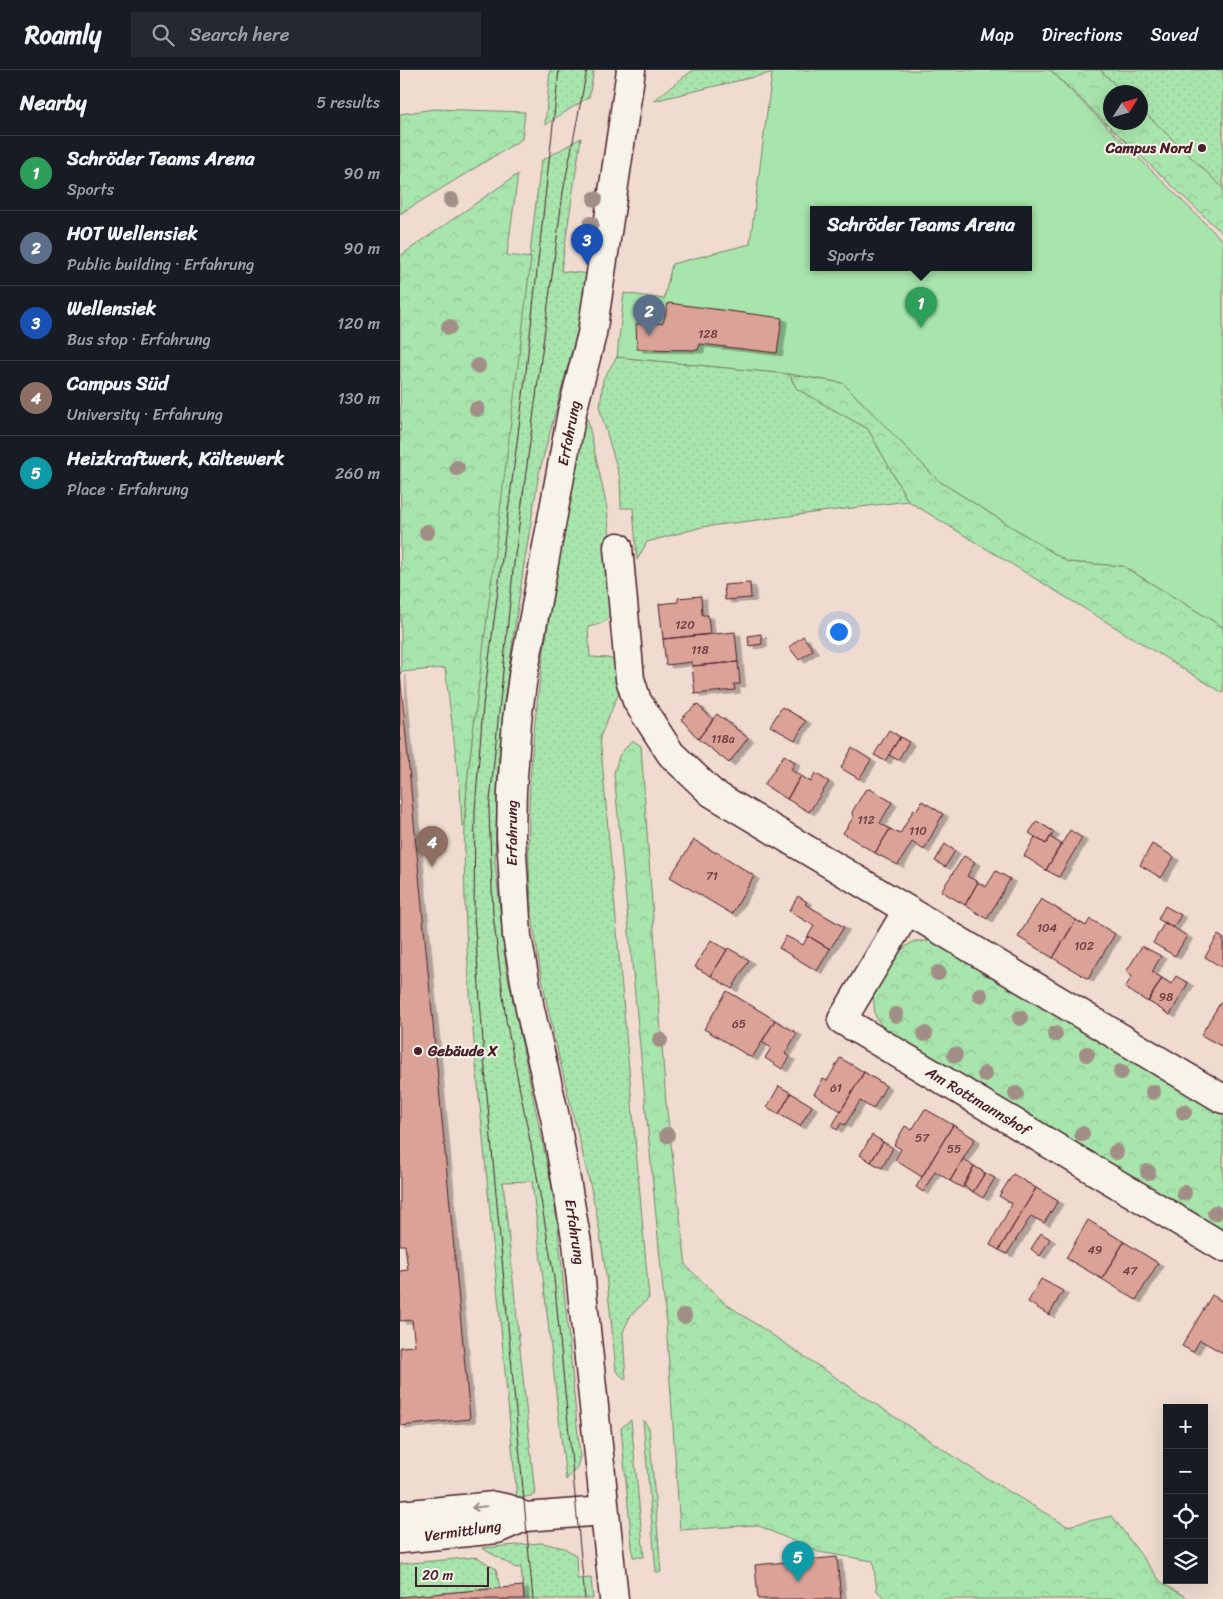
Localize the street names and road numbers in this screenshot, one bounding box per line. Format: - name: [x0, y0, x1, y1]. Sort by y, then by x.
- street label: Erfahrung: [550, 398, 588, 468]
- street label: Erfahrung: [499, 800, 525, 866]
- street label: Am Rottmannshof: [920, 1059, 1037, 1144]
- street label: Erfahrung: [557, 1197, 593, 1267]
- street label: Vermittlung: [423, 1513, 504, 1549]

